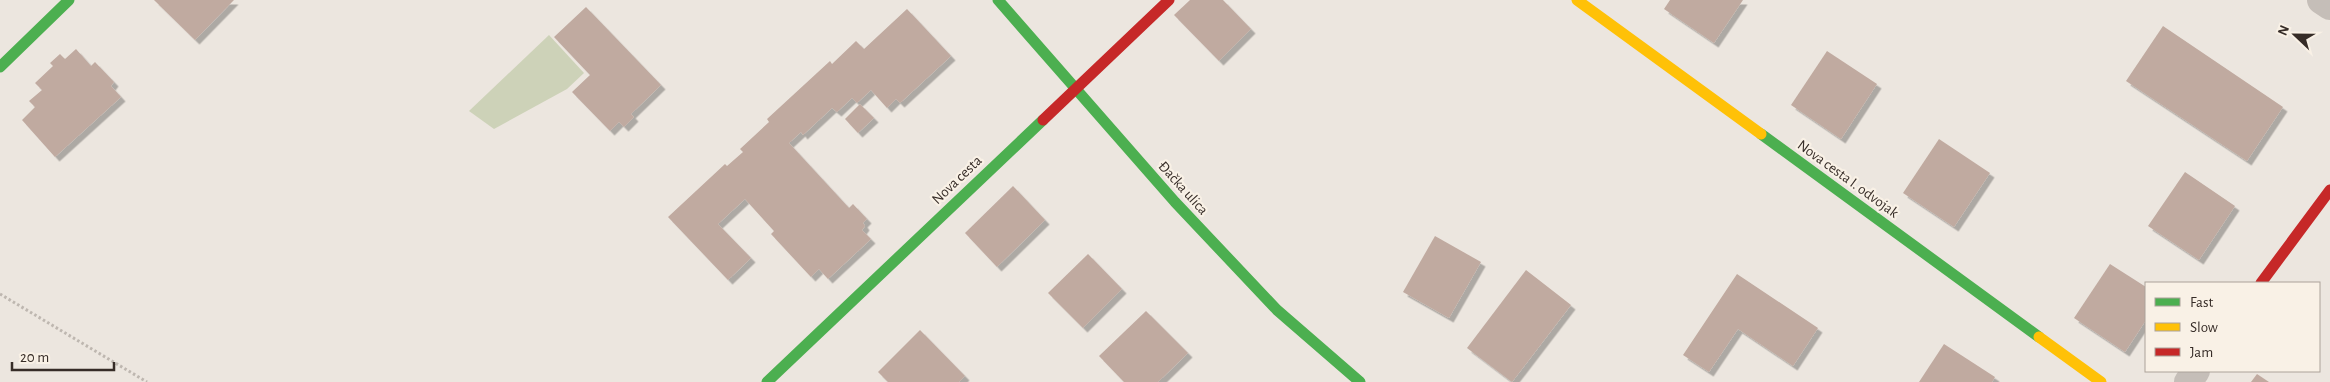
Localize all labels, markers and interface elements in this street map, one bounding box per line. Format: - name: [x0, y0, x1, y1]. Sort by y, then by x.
- north arrow: [2270, 10, 2320, 60]
- text: N: [2276, 23, 2292, 38]
- street label: Nova cesta I. odvojak: [1795, 137, 1901, 221]
- street label: Nova cesta: [929, 153, 985, 207]
- street label: Đačka ulica: [1155, 158, 1211, 218]
- legend: [2145, 282, 2320, 372]
- text: Fast: [2190, 295, 2214, 310]
- text: Slow: [2190, 320, 2218, 335]
- scale bar: [12, 340, 115, 372]
- text: Jam: [2190, 345, 2213, 360]
- text: 20 m: [20, 350, 49, 365]

